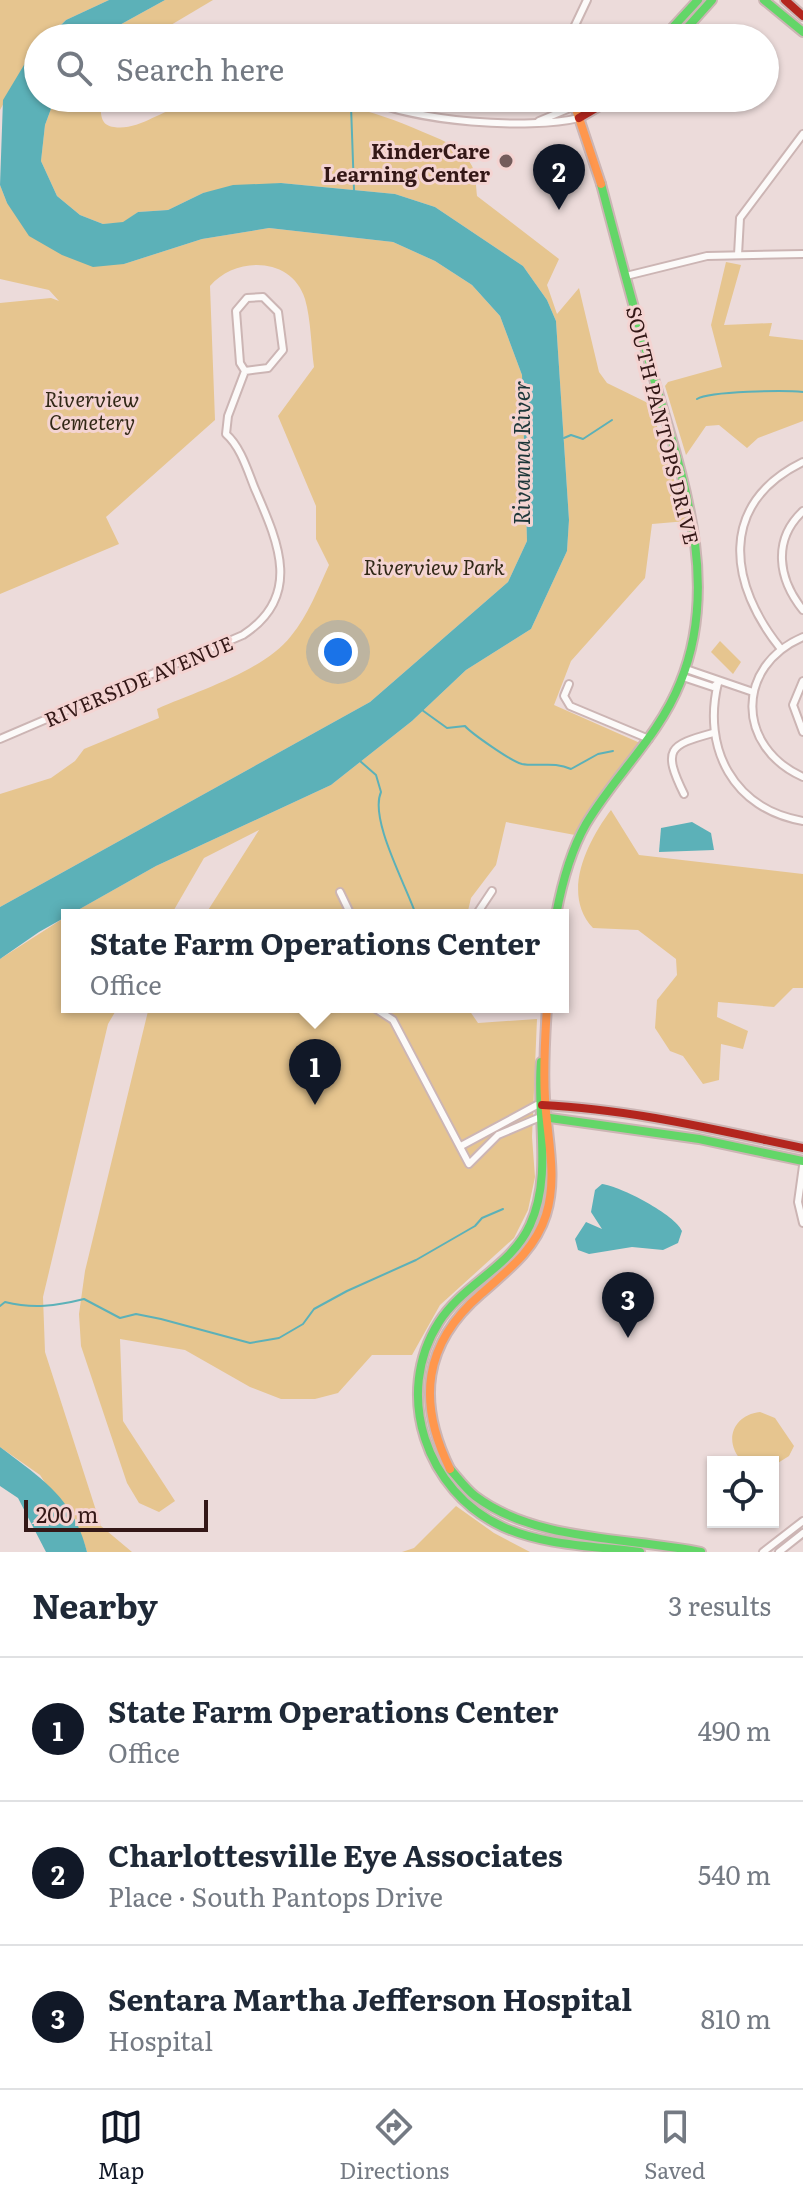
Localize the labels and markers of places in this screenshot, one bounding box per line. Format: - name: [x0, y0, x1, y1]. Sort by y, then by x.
- place label: KinderCare Learning Center: [323, 135, 490, 188]
- pin: 2: [533, 144, 585, 210]
- marker: KinderCare Learning Center: [497, 152, 515, 170]
- pin: 1: [289, 1039, 341, 1105]
- pin: 3: [602, 1272, 654, 1338]

